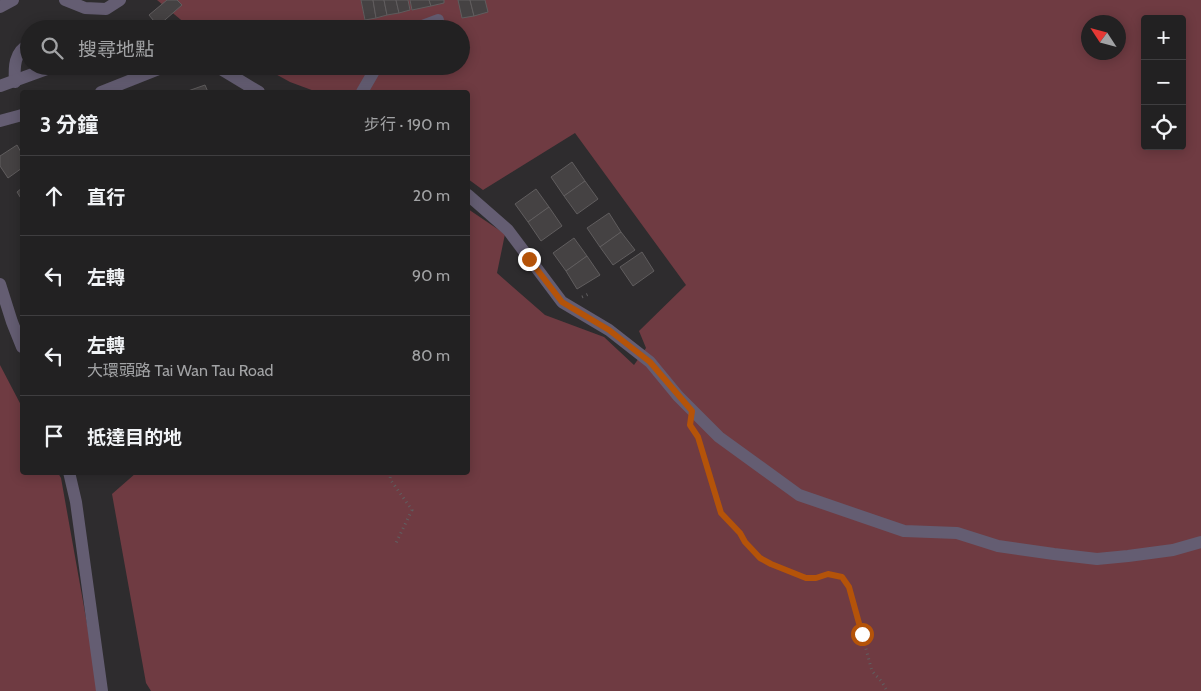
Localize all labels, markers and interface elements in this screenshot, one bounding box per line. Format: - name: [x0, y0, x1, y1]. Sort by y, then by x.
- north arrow: [1081, 15, 1126, 60]
- map controls: [1141, 15, 1186, 150]
- button: +: [1141, 15, 1186, 60]
- search box: [20, 20, 470, 75]
- icon: search: [38, 34, 66, 62]
- text: 搜尋地點: [78, 38, 154, 61]
- button: −: [1141, 60, 1186, 105]
- button: locate: [1141, 105, 1186, 150]
- text: 3 分鐘: [40, 112, 98, 137]
- text: 步行 · 190 m: [364, 115, 450, 134]
- icon: ahead: [40, 182, 68, 210]
- text: 直行: [87, 186, 125, 209]
- text: 20 m: [413, 186, 450, 205]
- route end: [518, 248, 541, 271]
- icon: left: [40, 262, 68, 290]
- text: 左轉: [87, 266, 125, 289]
- text: 90 m: [412, 266, 450, 285]
- text: 左轉: [87, 334, 125, 357]
- icon: left: [40, 342, 68, 370]
- text: 80 m: [412, 346, 450, 365]
- text: 大環頭路 Tai Wan Tau Road: [87, 361, 273, 380]
- icon: arrive: [40, 422, 68, 450]
- text: 抵達目的地: [87, 426, 182, 449]
- route start: [851, 623, 874, 646]

